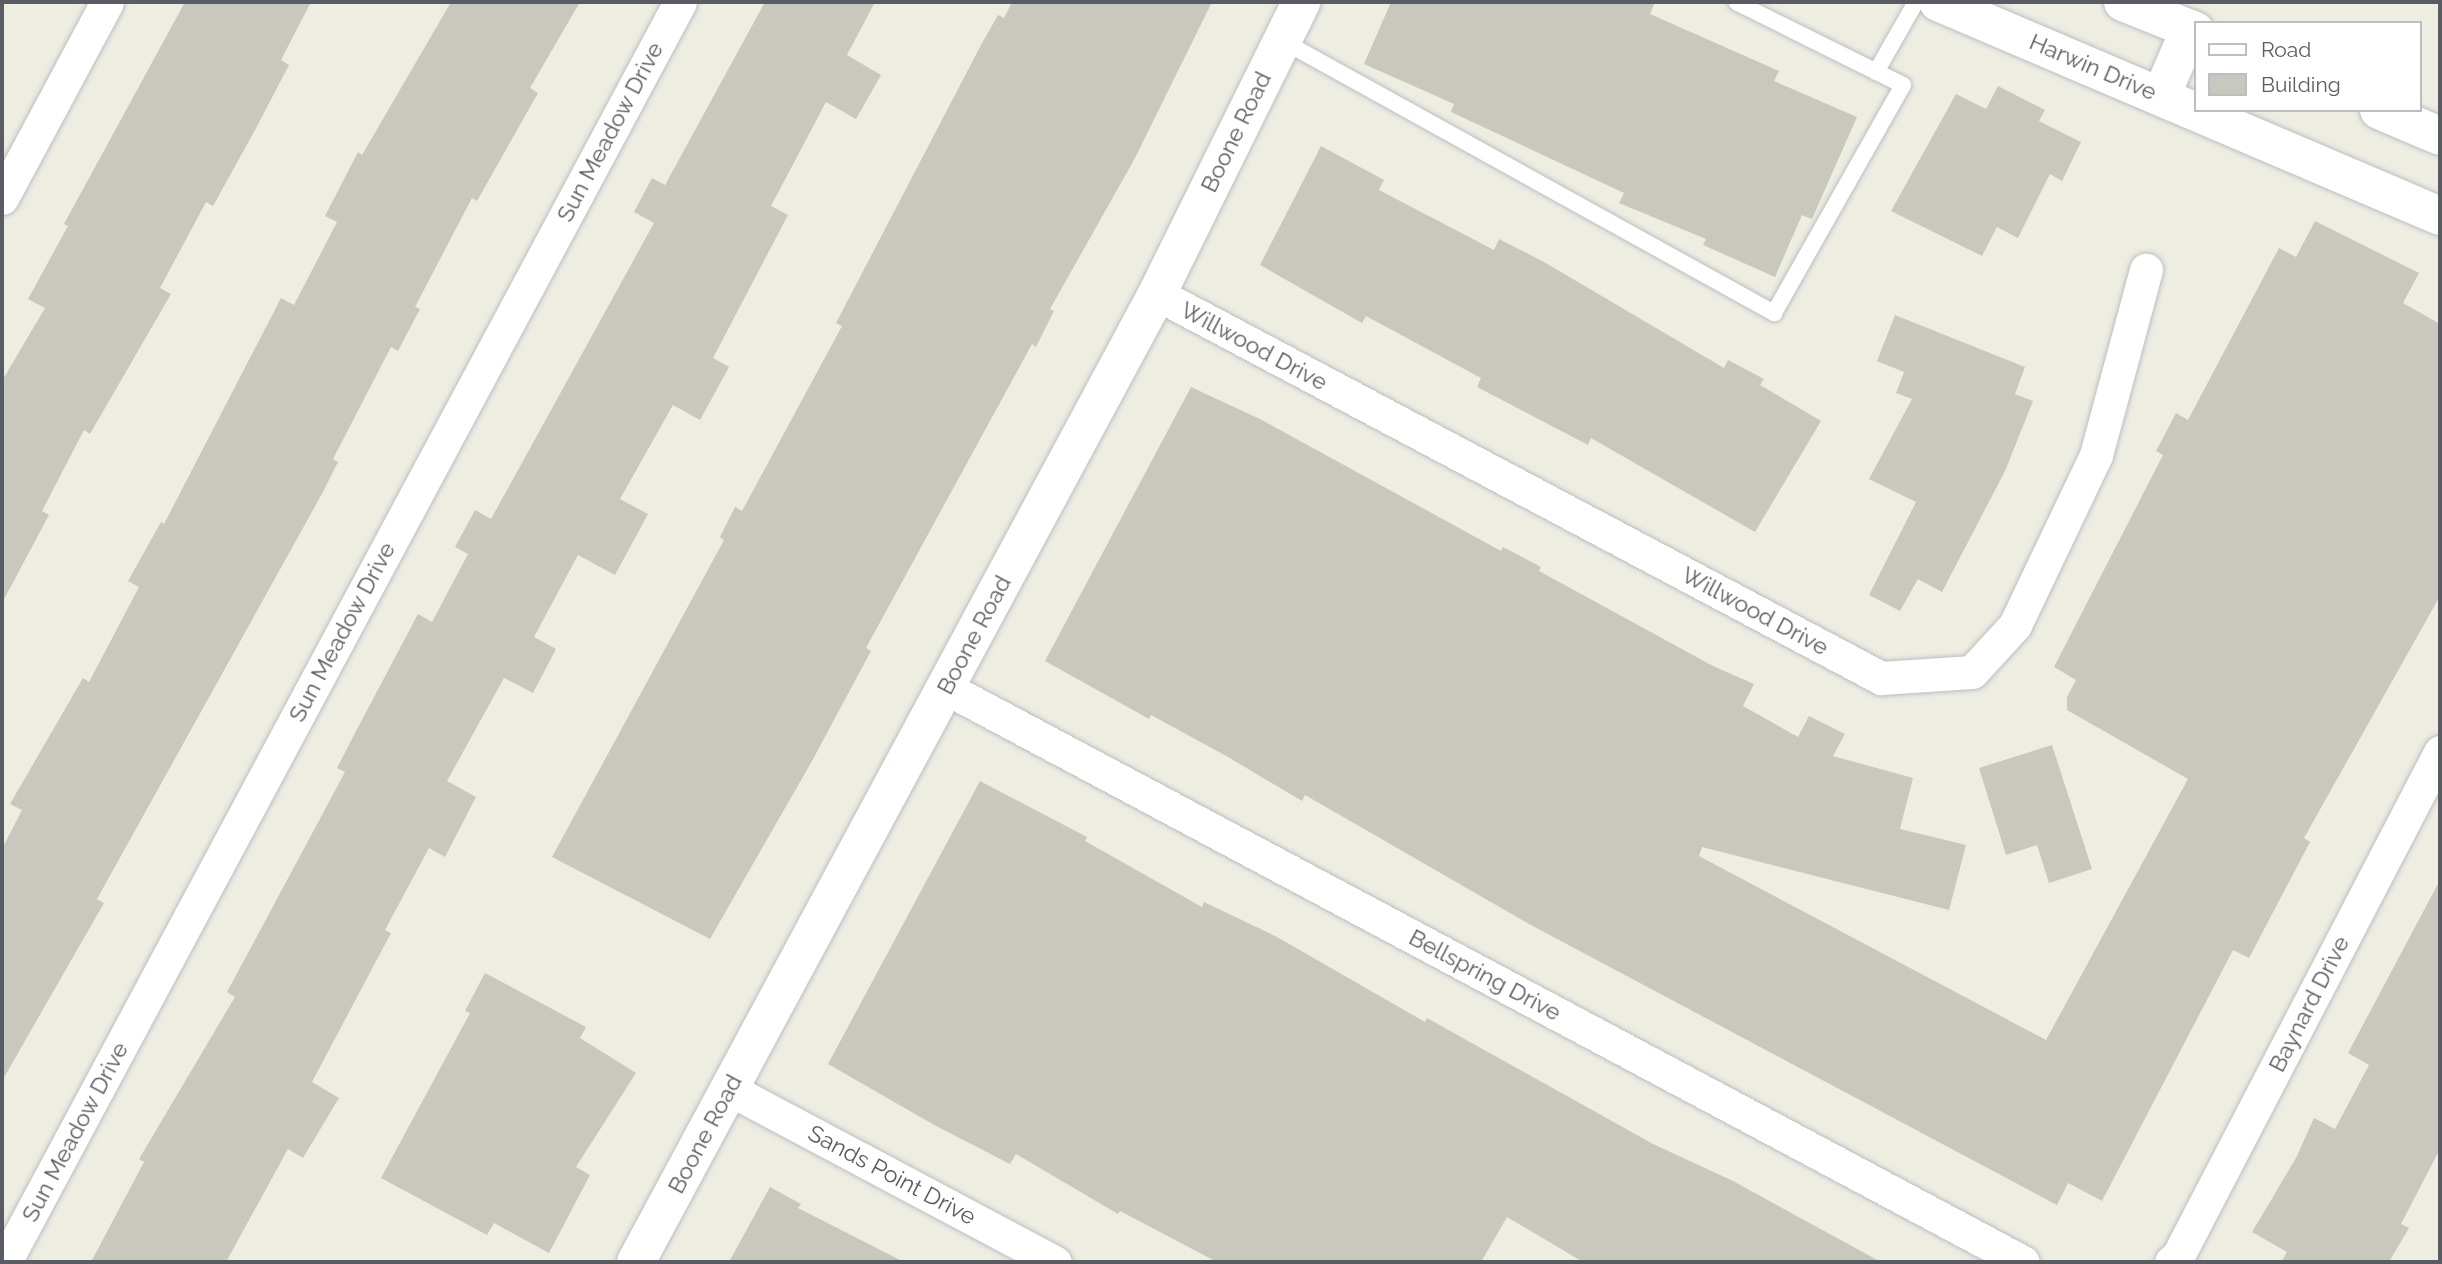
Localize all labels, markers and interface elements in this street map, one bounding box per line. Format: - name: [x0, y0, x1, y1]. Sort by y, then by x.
- legend: [2194, 21, 2421, 112]
- street label: Harwin Drive: [2025, 28, 2161, 106]
- street label: Sun Meadow Drive: [551, 37, 669, 227]
- text: Road: [2261, 37, 2311, 62]
- street label: Boone Road: [1195, 67, 1277, 197]
- text: Building: [2261, 72, 2341, 97]
- street label: Willwood Drive: [1176, 296, 1332, 396]
- street label: Sun Meadow Drive: [283, 537, 401, 727]
- street label: Willwood Drive: [1677, 561, 1833, 661]
- street label: Boone Road: [931, 571, 1017, 699]
- street label: Bellspring Drive: [1404, 923, 1566, 1027]
- street label: Baynard Drive: [2263, 931, 2355, 1077]
- street label: Sun Meadow Drive: [16, 1037, 134, 1227]
- street label: Boone Road: [662, 1070, 748, 1198]
- street label: Sands Point Drive: [804, 1119, 980, 1231]

